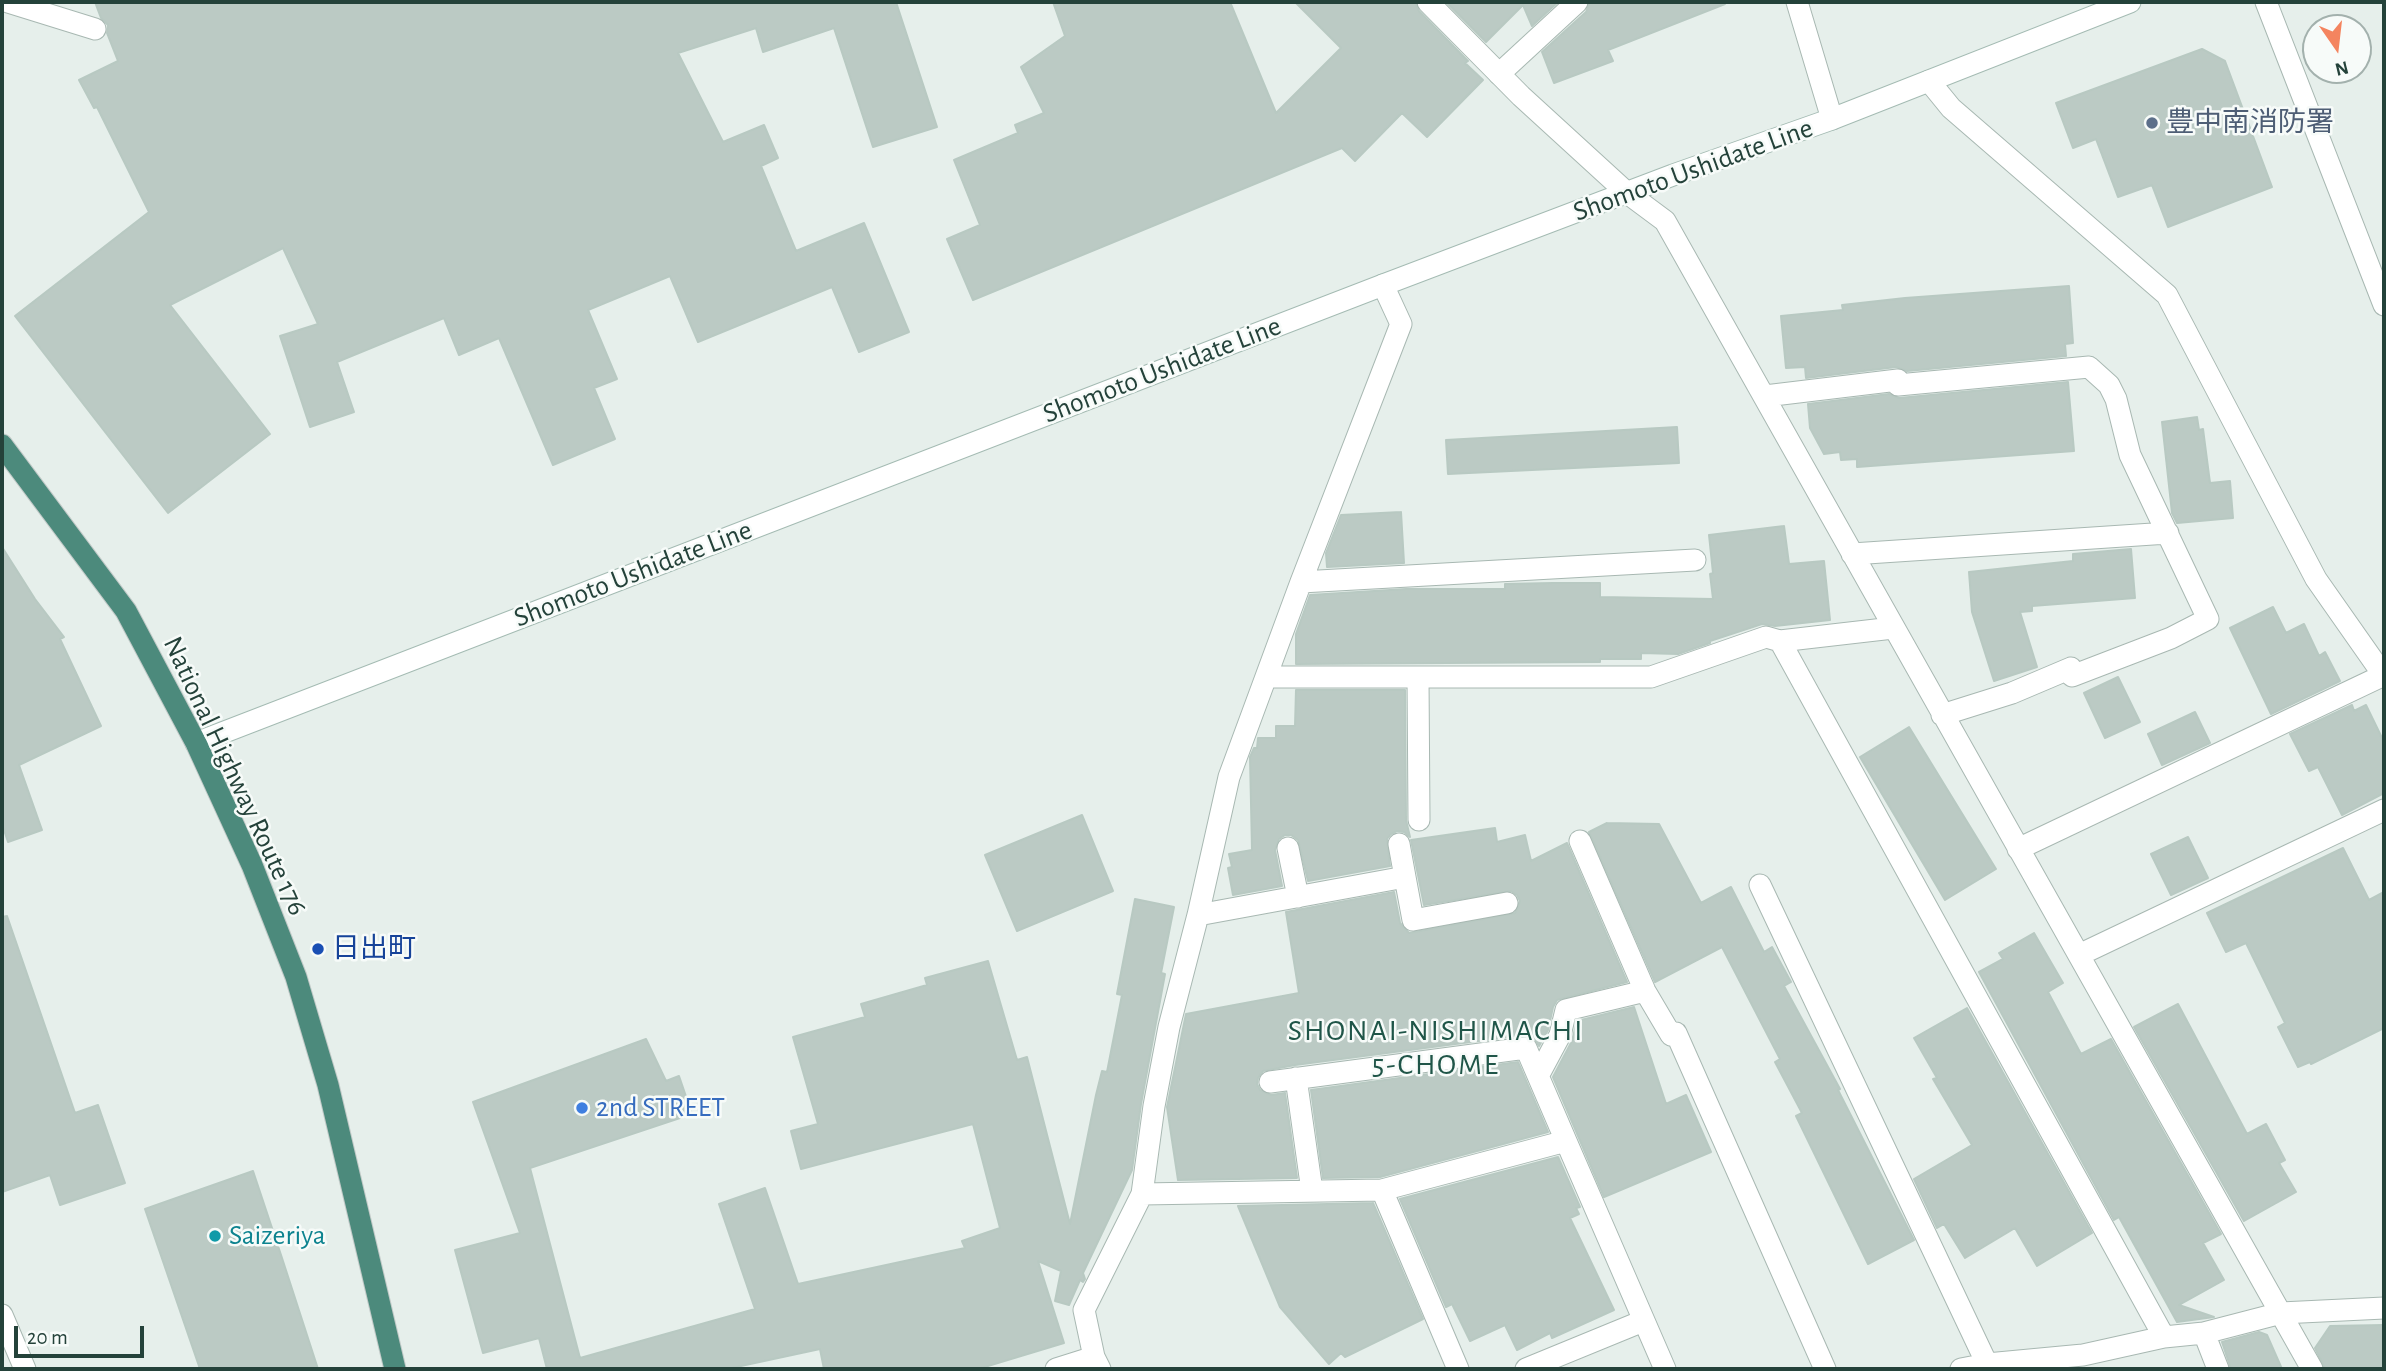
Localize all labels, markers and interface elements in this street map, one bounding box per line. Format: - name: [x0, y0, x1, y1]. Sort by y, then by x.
- north arrow: [2302, 14, 2372, 84]
- text: N: [2333, 57, 2350, 79]
- place label: 豊中南消防署: [2166, 106, 2334, 140]
- street label: Shomoto Ushidate Line: [1569, 111, 1817, 229]
- marker: 豊中南消防署: [2144, 115, 2160, 131]
- street label: Shomoto Ushidate Line: [1038, 309, 1286, 431]
- street label: Shomoto Ushidate Line: [509, 513, 757, 635]
- street label: National Highway Route 176: [156, 631, 314, 921]
- place label: 日出町: [332, 932, 416, 966]
- marker: 日出町: [310, 941, 326, 957]
- district label: SHONAI-NISHIMACHI 5-CHOME: [1290, 1013, 1582, 1084]
- place label: 2nd STREET: [596, 1091, 725, 1125]
- marker: 2nd STREET: [574, 1100, 590, 1116]
- place label: Saizeriya: [229, 1219, 326, 1253]
- marker: Saizeriya: [207, 1228, 223, 1244]
- scale bar: [18, 1312, 147, 1356]
- text: 20 m: [27, 1327, 68, 1348]

